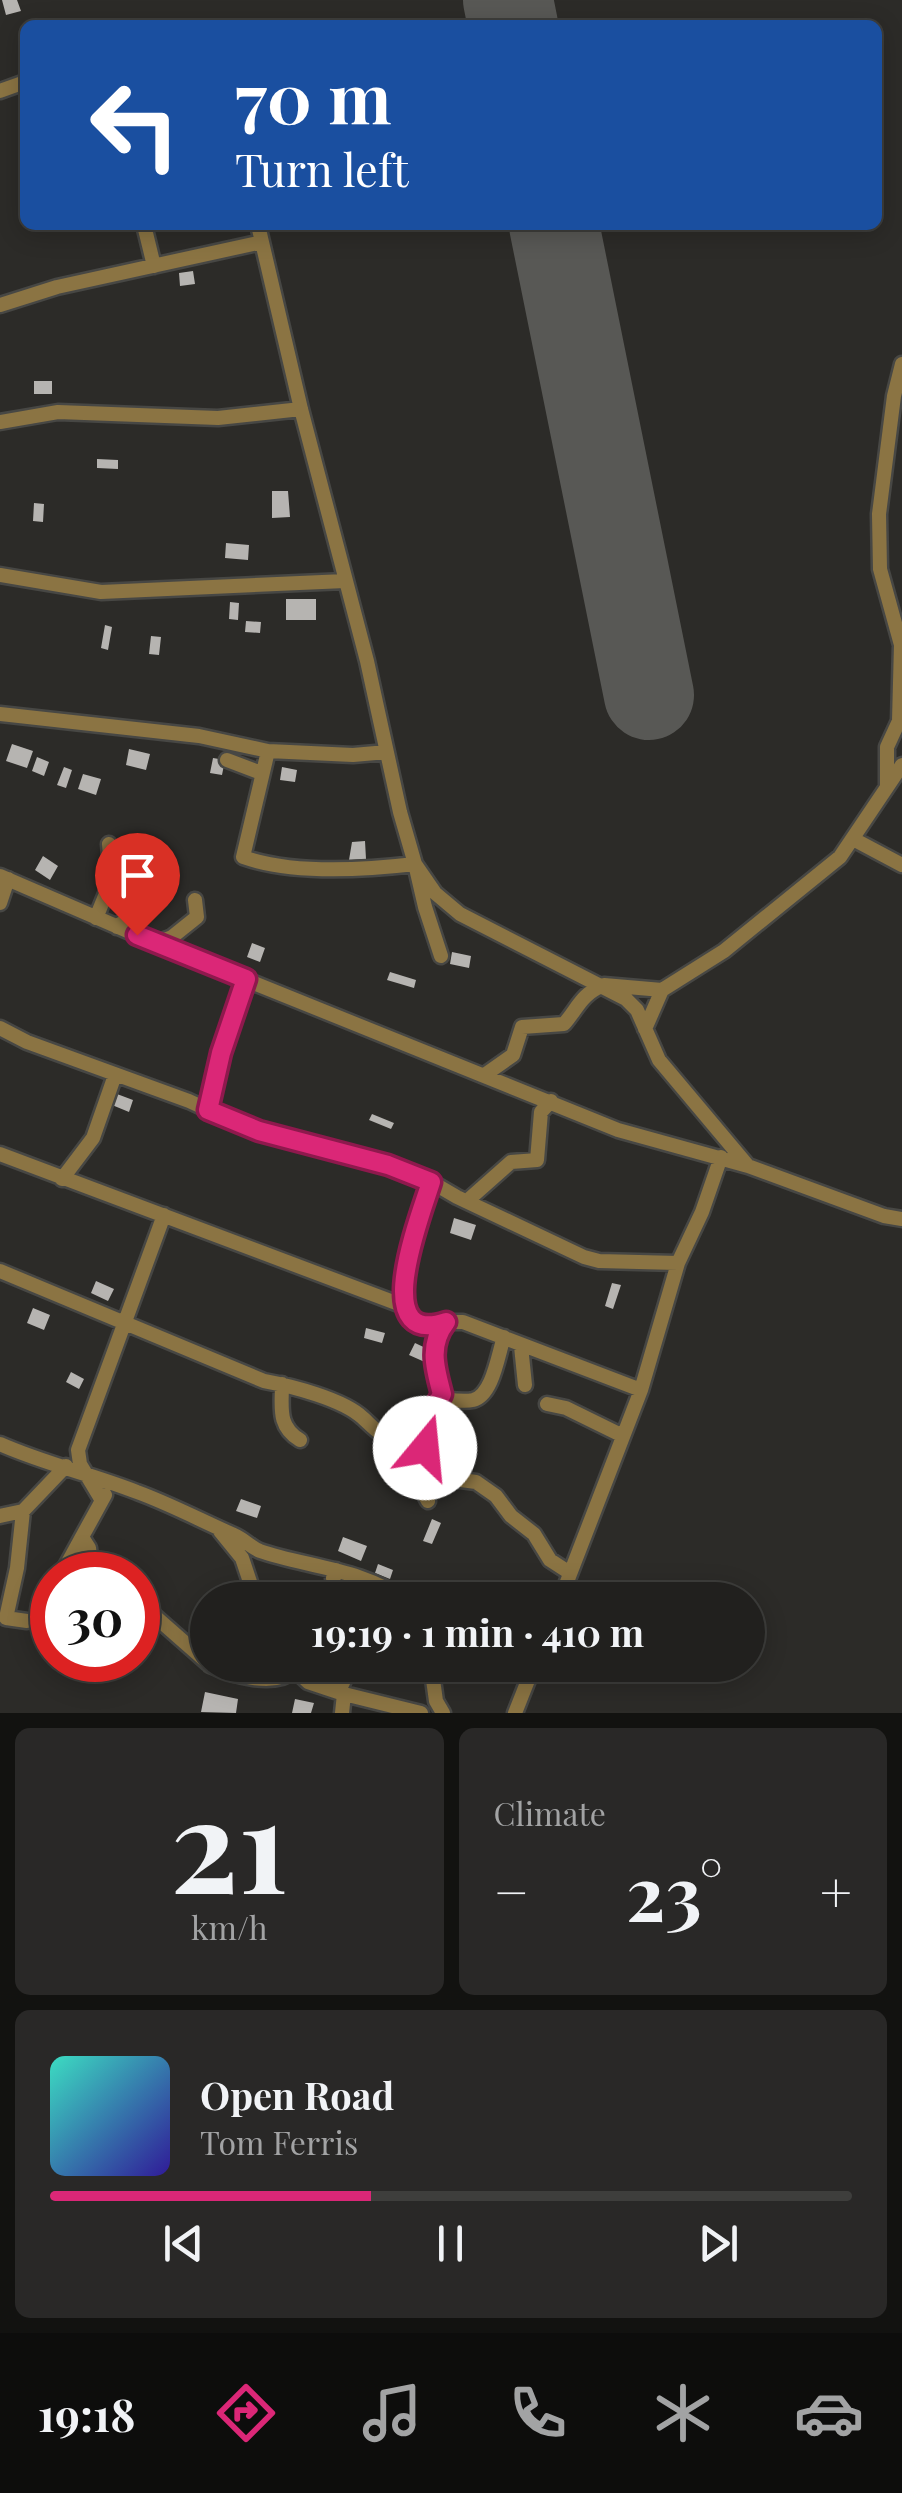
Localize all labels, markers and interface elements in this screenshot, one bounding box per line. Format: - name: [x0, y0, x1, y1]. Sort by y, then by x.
- text: 70 m: [235, 48, 392, 142]
- icon: left: [70, 60, 200, 190]
- text: Turn left: [235, 138, 409, 198]
- pin: [95, 833, 180, 936]
- icon: arrive: [110, 848, 165, 903]
- position arrow: [373, 1396, 477, 1500]
- speed limit sign: 30: [30, 1552, 160, 1682]
- text: 19:19 · 1 min · 410 m: [311, 1606, 644, 1657]
- text: 21: [170, 1753, 288, 1927]
- text: Climate: [494, 1791, 606, 1834]
- text: 23°: [626, 1840, 723, 1940]
- text: −: [494, 1853, 529, 1927]
- text: +: [820, 1853, 852, 1927]
- text: km/h: [191, 1905, 268, 1948]
- text: Open Road: [200, 2069, 394, 2120]
- text: Tom Ferris: [200, 2120, 358, 2163]
- icon: previous: [156, 2216, 211, 2271]
- icon: pause: [423, 2216, 478, 2271]
- icon: next: [691, 2216, 746, 2271]
- icon: directions: [211, 2378, 281, 2448]
- icon: music: [357, 2378, 427, 2448]
- icon: phone: [503, 2378, 573, 2448]
- icon: climate: [648, 2378, 718, 2448]
- icon: car: [794, 2378, 864, 2448]
- text: 19:18: [38, 2383, 136, 2443]

